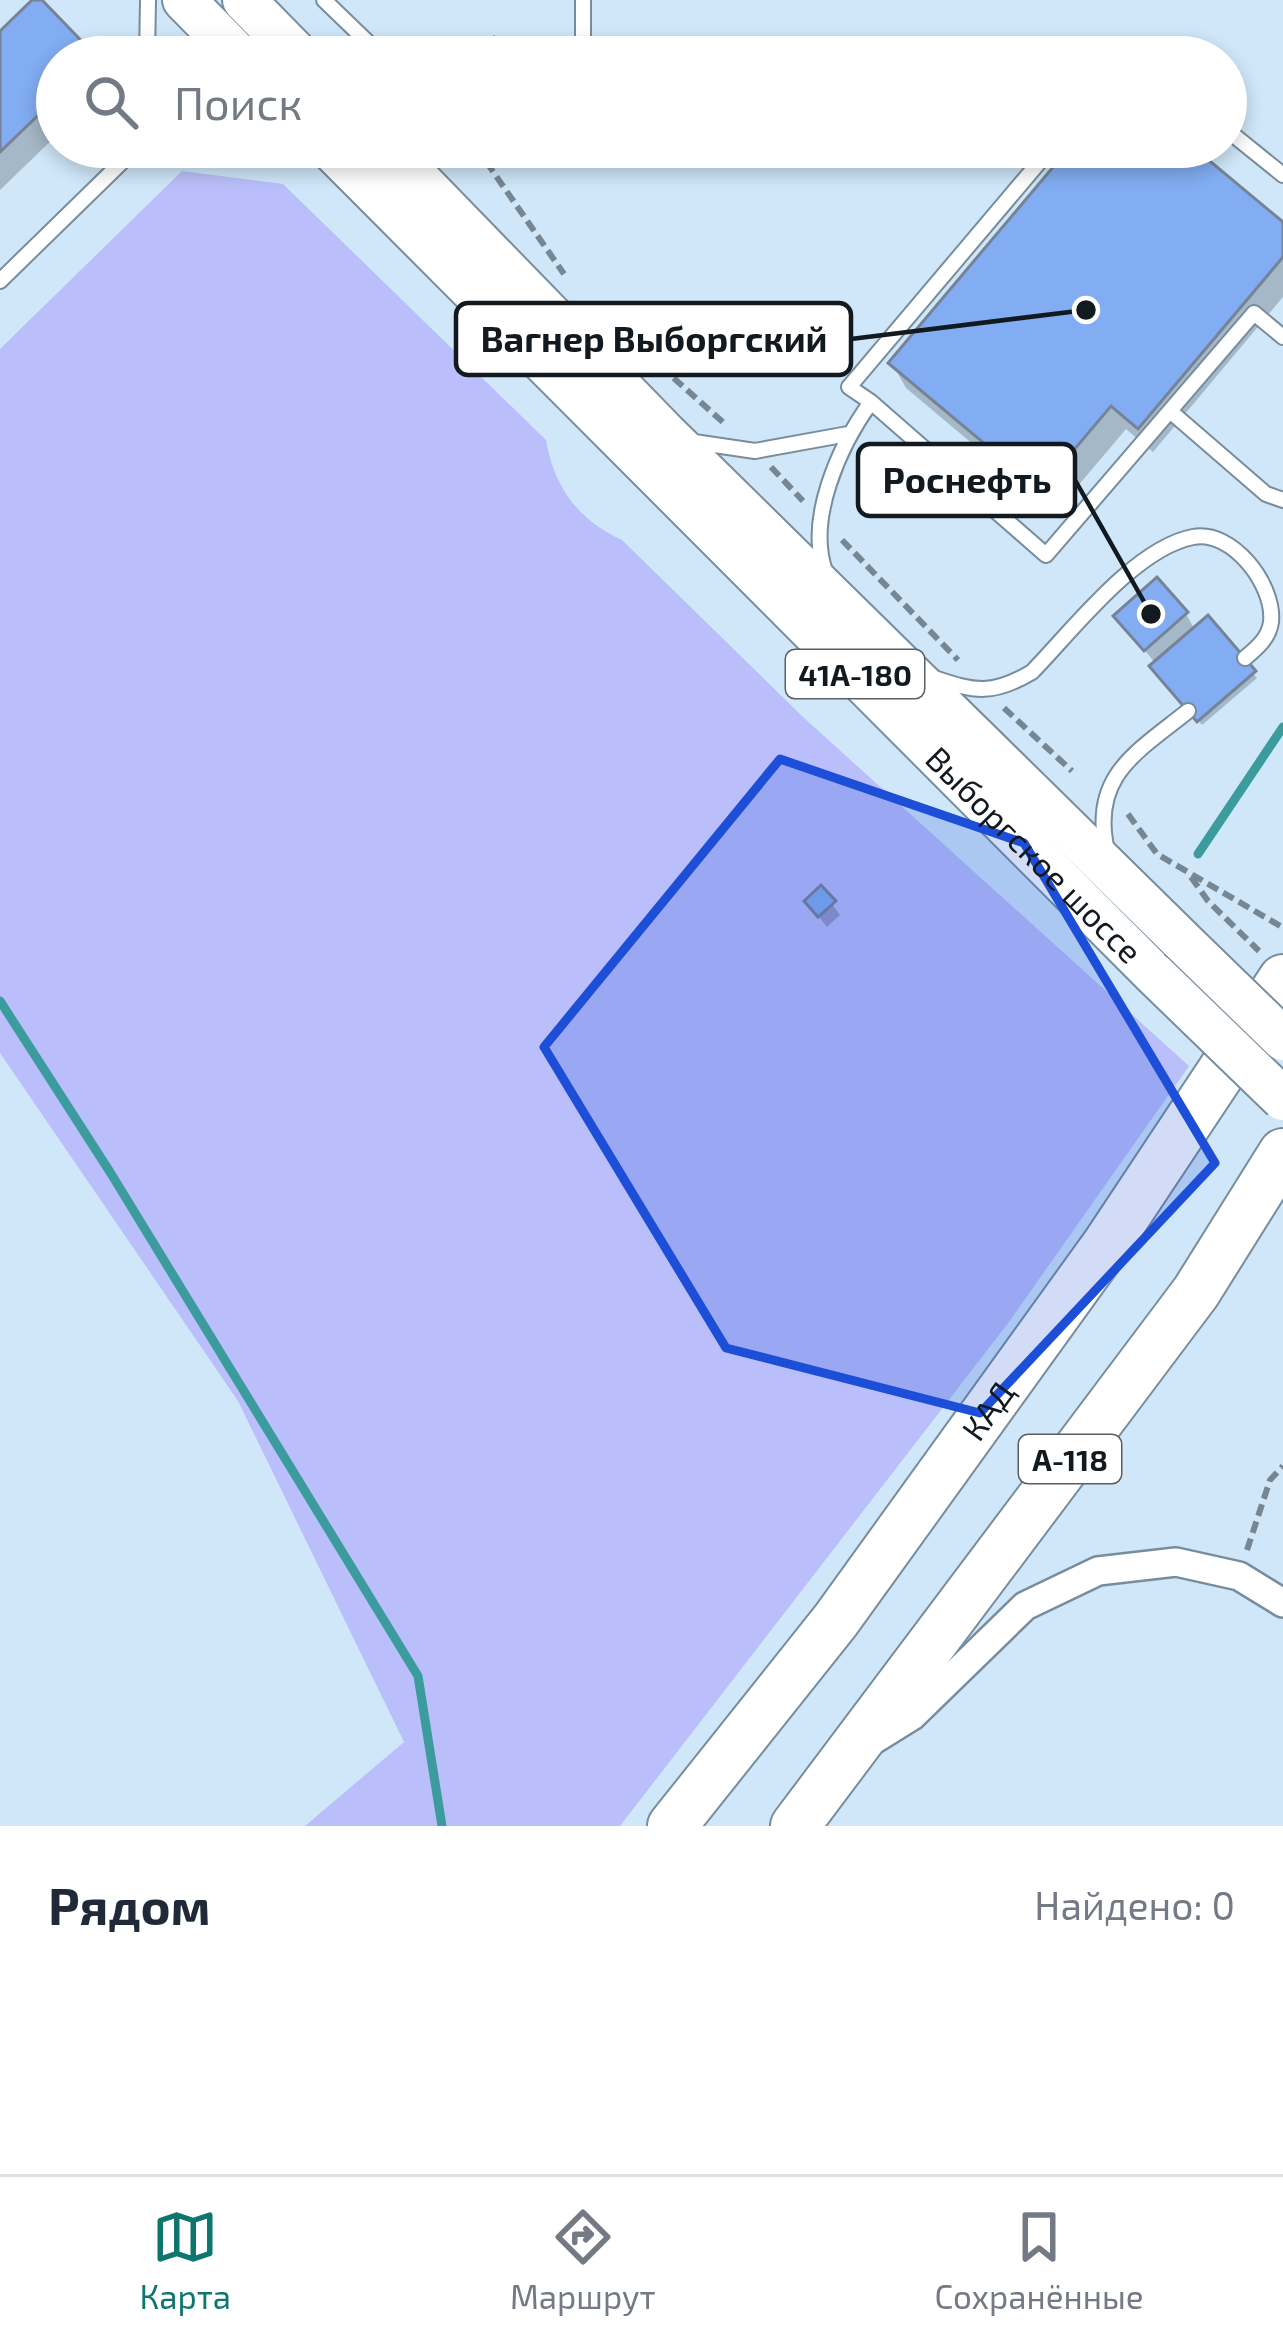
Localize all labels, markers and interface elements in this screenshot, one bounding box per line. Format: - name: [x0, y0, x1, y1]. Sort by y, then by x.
- search box: [36, 36, 1247, 168]
- icon: search: [78, 69, 144, 135]
- text: Поиск: [174, 75, 302, 129]
- callout: Вагнер Выборгский: [456, 303, 851, 375]
- text: Вагнер Выборгский: [480, 316, 828, 359]
- callout: Роснефть: [858, 444, 1075, 516]
- text: Роснефть: [883, 457, 1051, 500]
- road number: 41А-180: [786, 650, 924, 698]
- street label: Выборгское шоссе: [918, 738, 1151, 971]
- street label: КАД: [953, 1373, 1022, 1447]
- road number: А-118: [1019, 1435, 1121, 1483]
- text: Рядом: [48, 1874, 211, 1935]
- text: Найдено: 0: [1034, 1881, 1235, 1928]
- tab: Карта: [139, 2204, 231, 2316]
- tab: Маршрут: [510, 2204, 656, 2316]
- tab: Сохранённые: [935, 2204, 1144, 2316]

